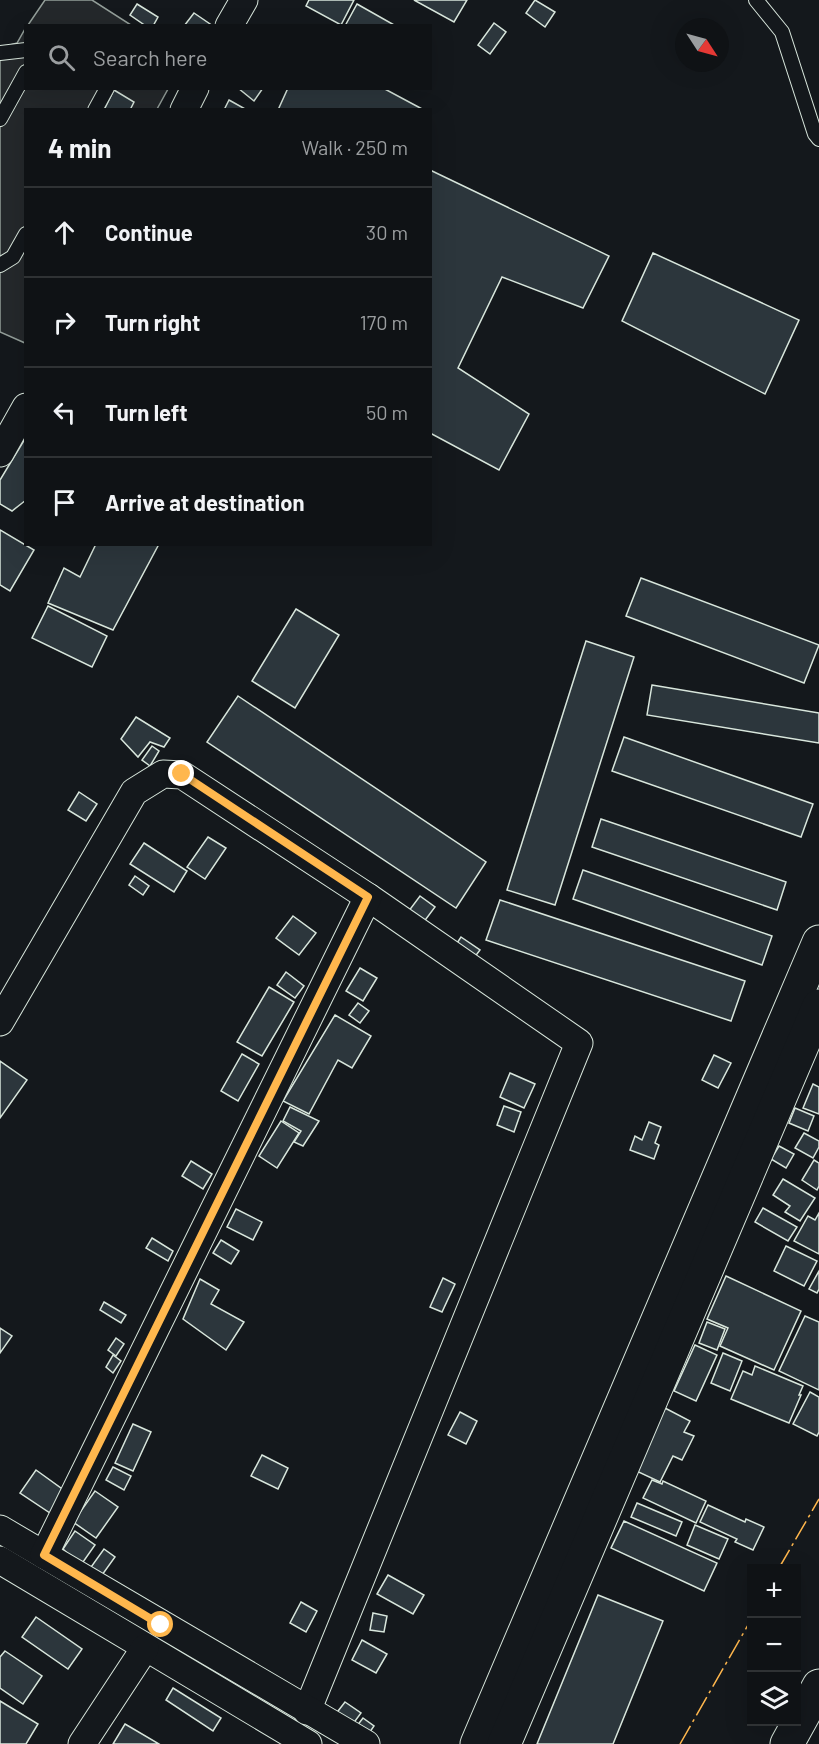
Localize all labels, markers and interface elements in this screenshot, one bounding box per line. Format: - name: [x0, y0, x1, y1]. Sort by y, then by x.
- north arrow: [675, 18, 729, 72]
- search box: [24, 24, 432, 90]
- icon: search: [45, 41, 78, 74]
- text: Search here: [93, 44, 207, 70]
- text: 4 min: [48, 132, 112, 163]
- text: Walk · 250 m: [302, 135, 408, 159]
- icon: ahead: [48, 216, 81, 249]
- text: Continue: [105, 219, 193, 245]
- text: 30 m: [366, 220, 408, 244]
- icon: right: [48, 306, 81, 339]
- text: Turn right: [105, 309, 200, 335]
- text: 170 m: [360, 310, 408, 334]
- icon: left: [48, 396, 81, 429]
- text: Turn left: [105, 399, 188, 425]
- text: 50 m: [366, 400, 408, 424]
- icon: arrive: [48, 486, 81, 519]
- text: Arrive at destination: [105, 489, 304, 515]
- route end: [168, 760, 194, 786]
- map controls: [747, 1564, 801, 1726]
- button: +: [747, 1564, 801, 1618]
- route start: [147, 1611, 173, 1637]
- button: −: [747, 1618, 801, 1672]
- button: layers: [747, 1672, 801, 1726]

